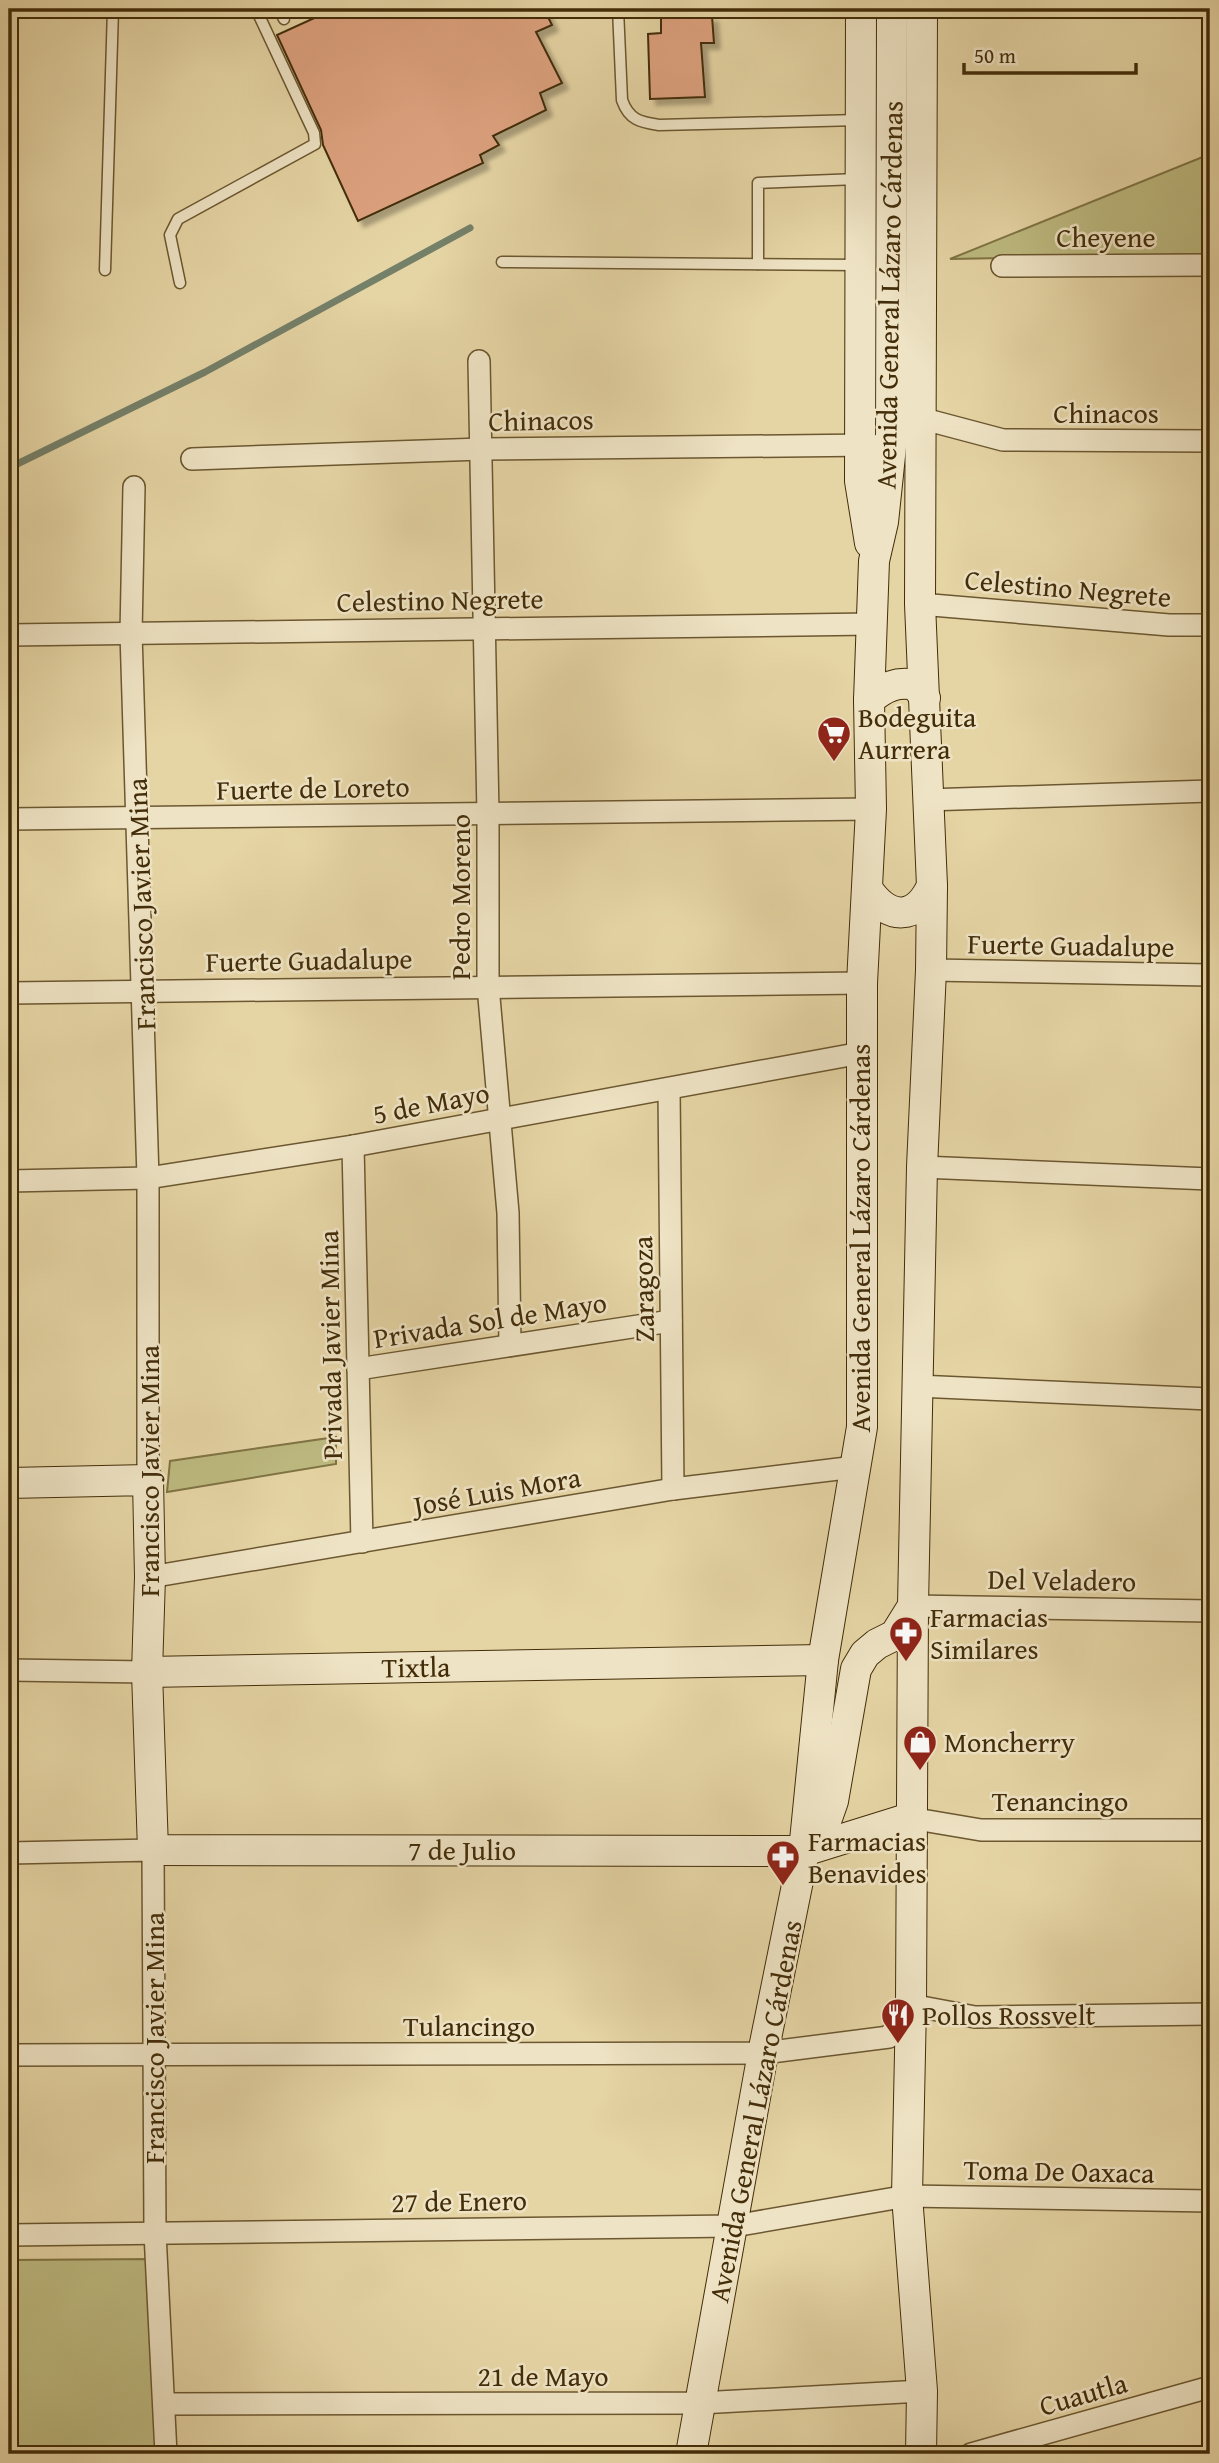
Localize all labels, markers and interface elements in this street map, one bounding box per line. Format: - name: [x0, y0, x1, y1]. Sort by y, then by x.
- scale bar: [964, 32, 1135, 76]
- text: 50 m: [974, 40, 1016, 71]
- street label: Avenida General Lázaro Cárdenas: [865, 100, 912, 490]
- street label: Cheyene: [1056, 216, 1156, 257]
- street label: Chinacos: [1053, 392, 1159, 433]
- street label: Chinacos: [488, 398, 594, 441]
- street label: Celestino Negrete: [963, 558, 1173, 617]
- street label: Celestino Negrete: [336, 577, 544, 622]
- place label: Bodeguita Aurrera: [858, 696, 977, 769]
- supermarket icon: Bodeguita Aurrera: [815, 714, 853, 763]
- street label: Fuerte de Loreto: [216, 765, 410, 810]
- street label: Francisco Javier Mina: [116, 777, 165, 1031]
- street label: Pedro Moreno: [439, 814, 480, 980]
- street label: Fuerte Guadalupe: [967, 922, 1175, 967]
- street label: Fuerte Guadalupe: [205, 937, 413, 982]
- street label: Avenida General Lázaro Cárdenas: [839, 1044, 880, 1432]
- street label: 5 de Mayo: [369, 1071, 493, 1134]
- street label: Privada Javier Mina: [307, 1229, 352, 1460]
- street label: Zaragoza: [621, 1235, 664, 1343]
- street label: Privada Sol de Mayo: [370, 1281, 609, 1358]
- street label: Francisco Javier Mina: [128, 1344, 169, 1597]
- street label: José Luis Mora: [407, 1455, 585, 1526]
- street label: Del Veladero: [987, 1558, 1137, 1601]
- place label: Farmacias Similares: [930, 1596, 1048, 1669]
- pharmacy icon: Farmacias Similares: [887, 1614, 925, 1663]
- street label: Tixtla: [381, 1645, 452, 1688]
- place label: Moncherry: [944, 1721, 1075, 1762]
- shop icon: Moncherry: [901, 1723, 939, 1772]
- street label: Tenancingo: [992, 1780, 1128, 1821]
- place label: Farmacias Benavides: [808, 1820, 927, 1893]
- street label: 7 de Julio: [408, 1829, 516, 1870]
- pharmacy icon: Farmacias Benavides: [764, 1838, 802, 1887]
- street label: Francisco Javier Mina: [133, 1911, 174, 2164]
- street label: Avenida General Lázaro Cárdenas: [697, 1916, 812, 2306]
- place label: Pollos Rossvelt: [922, 1994, 1096, 2035]
- restaurant icon: Pollos Rossvelt: [879, 1996, 917, 2045]
- street label: Tulancingo: [403, 2005, 535, 2046]
- street label: Toma De Oaxaca: [963, 2148, 1156, 2193]
- street label: 27 de Enero: [391, 2179, 527, 2222]
- street label: 21 de Mayo: [477, 2355, 609, 2396]
- street label: Cuautla: [1034, 2361, 1132, 2426]

